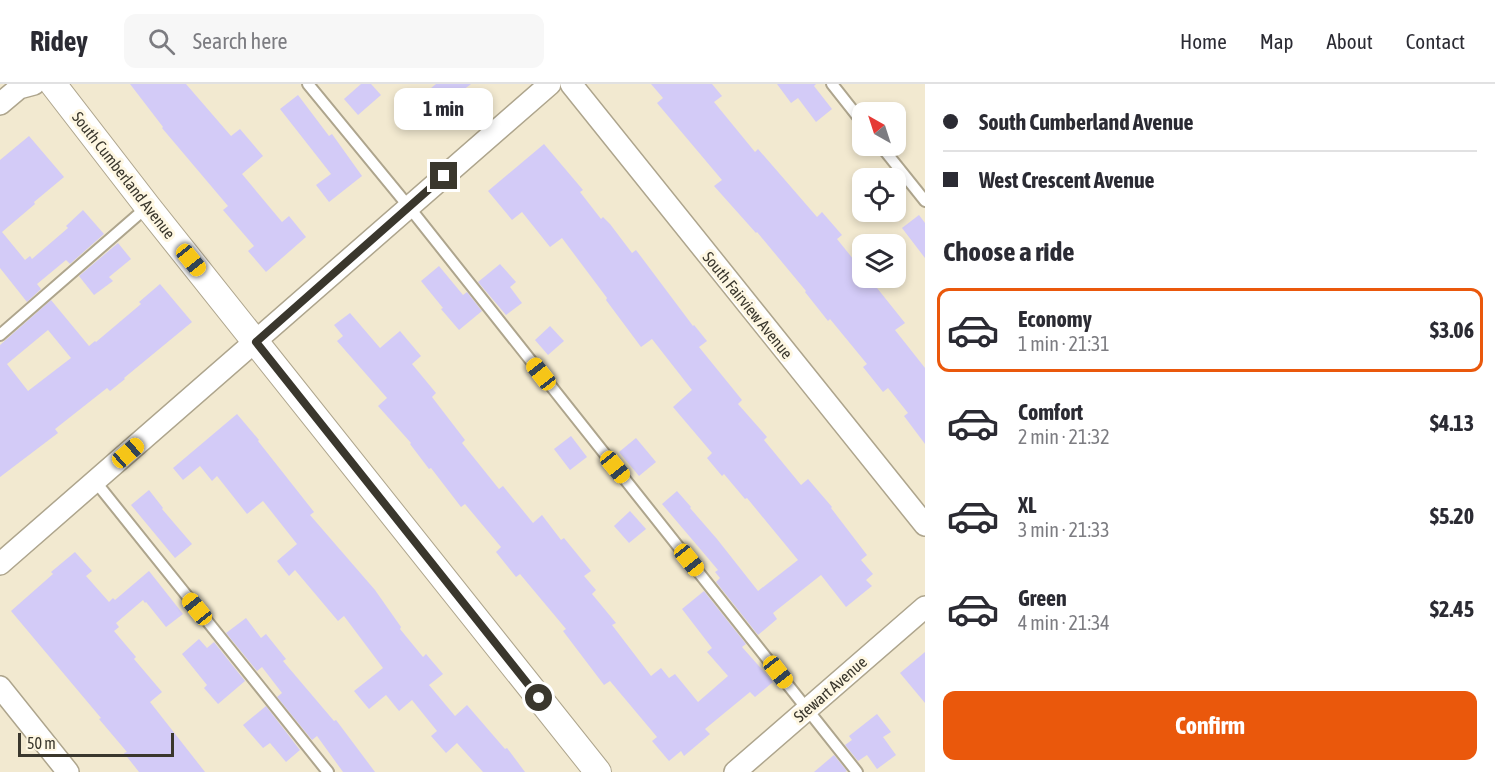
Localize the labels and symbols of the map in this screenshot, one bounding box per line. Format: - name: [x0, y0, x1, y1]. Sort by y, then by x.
- callout: 1 min: [394, 89, 494, 131]
- north arrow: [852, 102, 906, 156]
- street label: South Cumberland Avenue: [69, 108, 179, 242]
- route end: [430, 162, 457, 189]
- car: [173, 240, 209, 280]
- street label: South Fairview Avenue: [700, 248, 796, 362]
- car: [523, 354, 559, 394]
- car: [109, 434, 147, 472]
- car: [597, 447, 633, 487]
- car: [671, 540, 707, 580]
- car: [179, 589, 215, 629]
- car: [760, 652, 796, 692]
- street label: Stewart Avenue: [790, 652, 870, 726]
- route start: [525, 684, 552, 711]
- scale bar: [18, 730, 174, 758]

